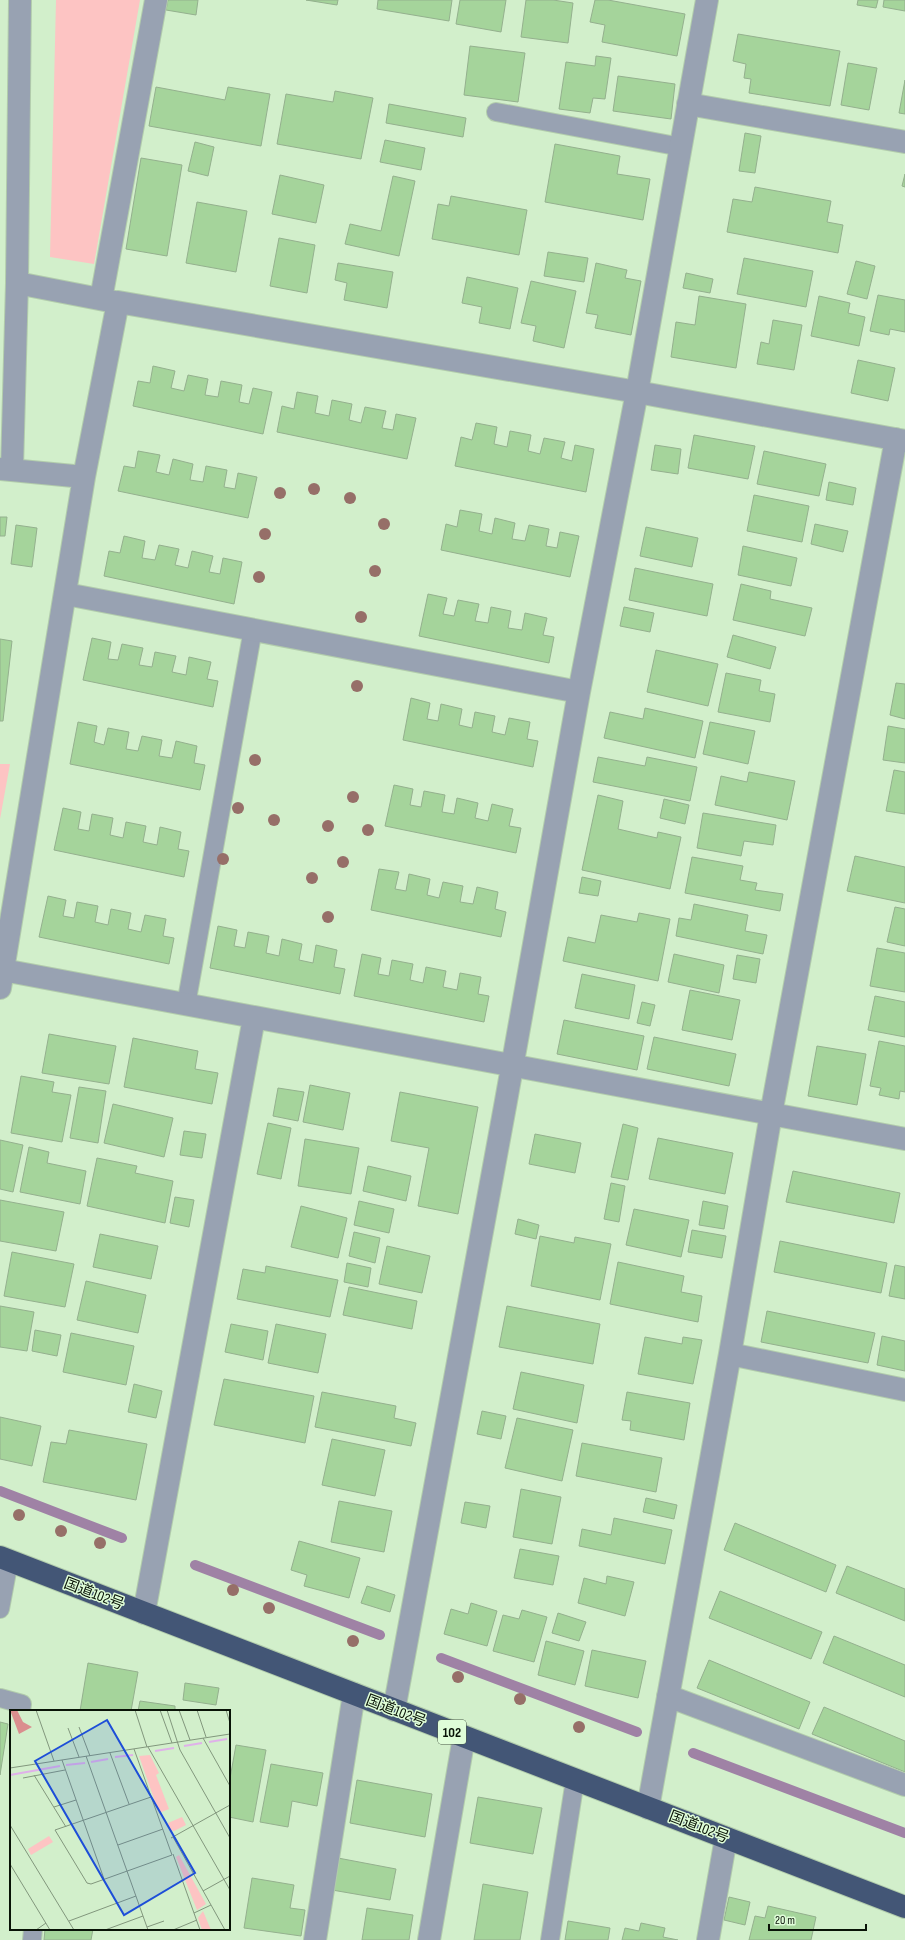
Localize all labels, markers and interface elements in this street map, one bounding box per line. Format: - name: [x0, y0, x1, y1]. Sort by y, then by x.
- street label: 国道102号: [61, 1574, 127, 1614]
- street label: 国道102号: [363, 1691, 429, 1731]
- inset map: [10, 1710, 230, 1930]
- road number: 102: [438, 1720, 466, 1744]
- street label: 国道102号: [666, 1807, 732, 1847]
- scale bar: [769, 1906, 866, 1932]
- text: 20 m: [775, 1913, 795, 1928]

